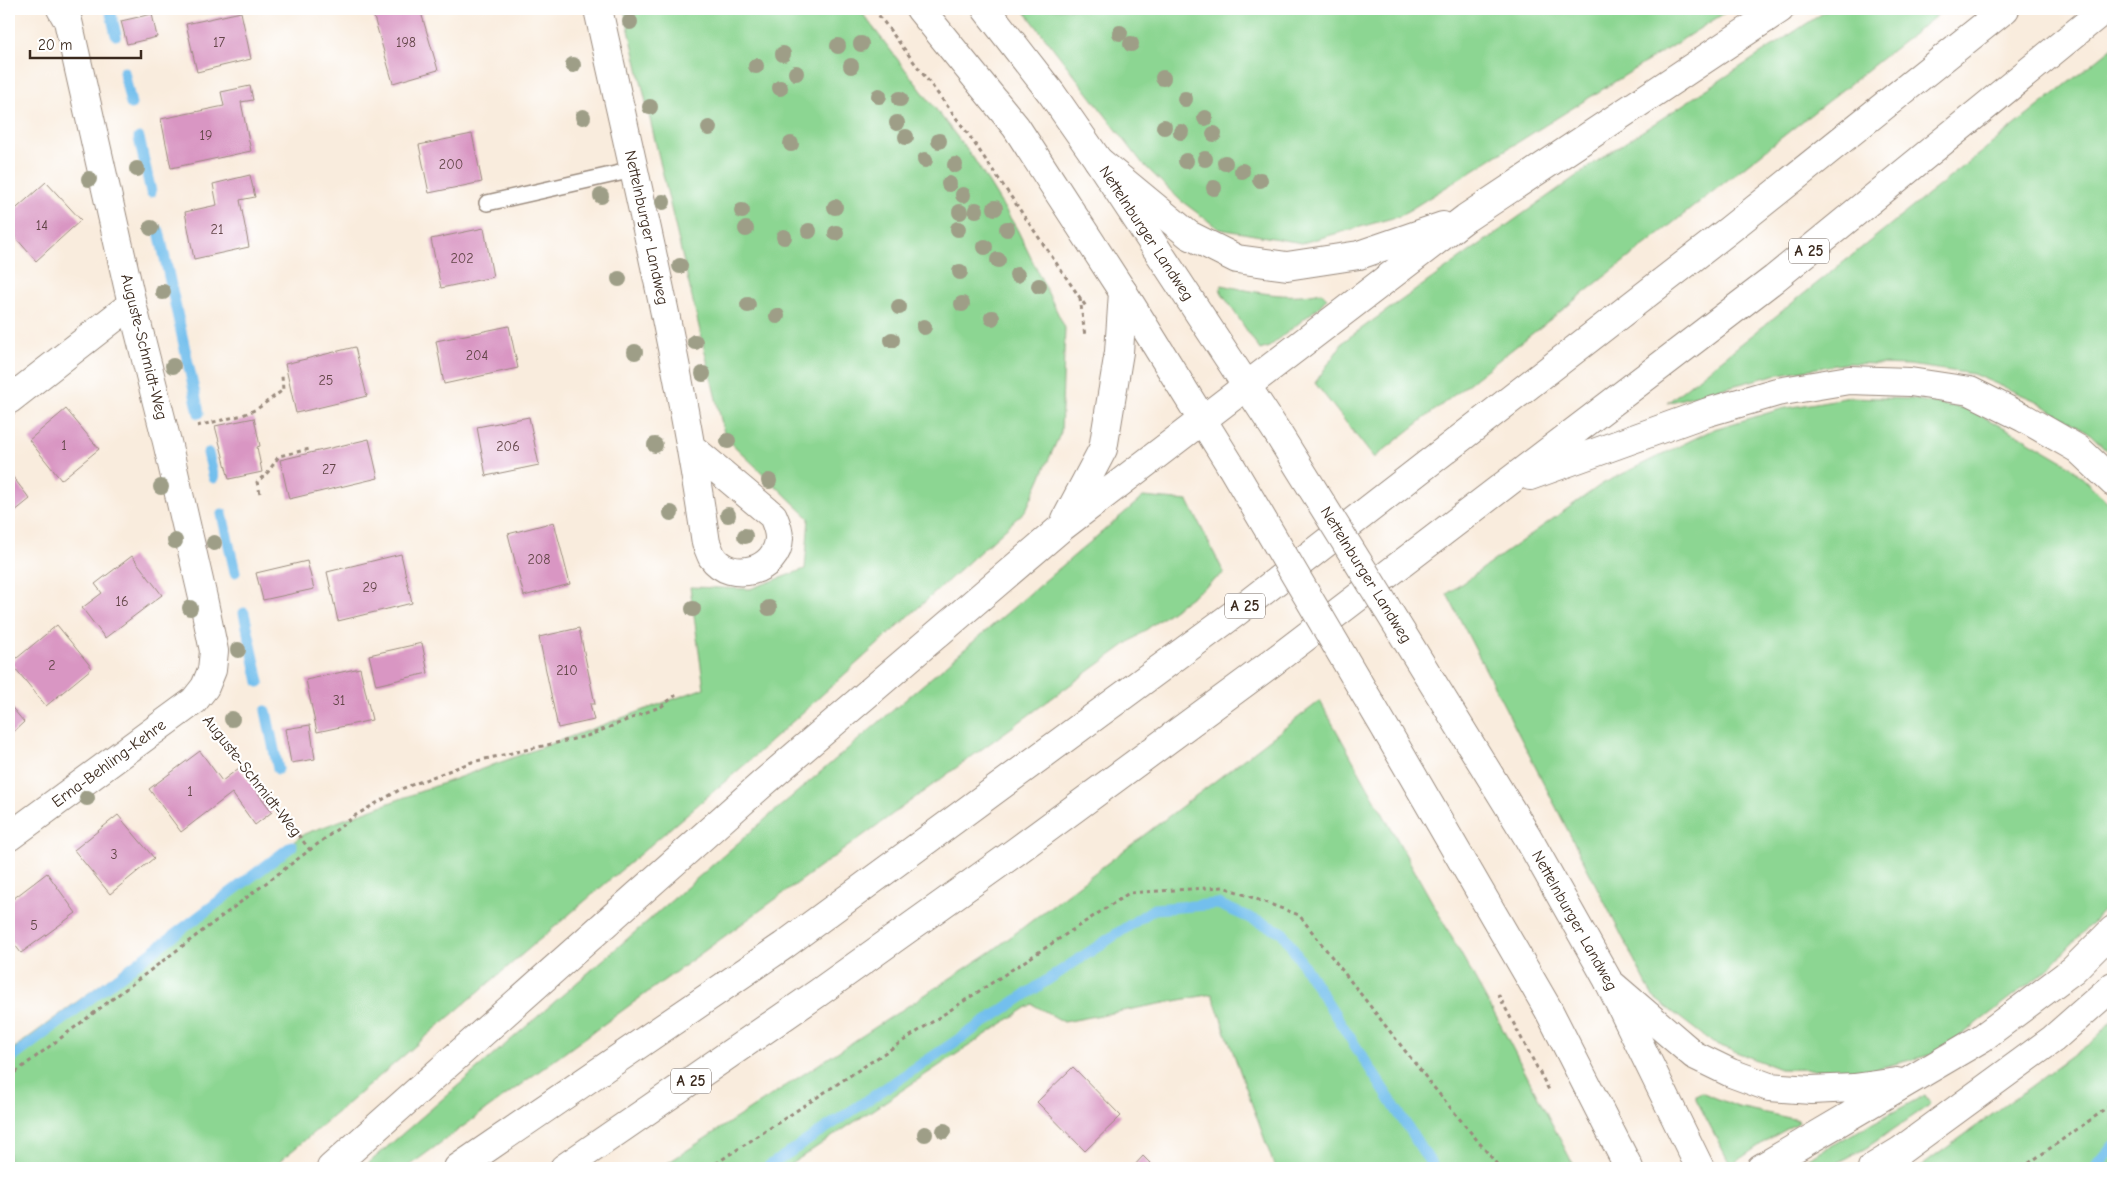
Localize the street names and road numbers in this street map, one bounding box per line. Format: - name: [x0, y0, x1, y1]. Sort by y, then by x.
- street label: Nettelnburger Landweg: [621, 149, 672, 307]
- street label: Nettelnburger Landweg: [1095, 163, 1197, 304]
- road number: A 25: [1789, 238, 1829, 264]
- street label: Auguste-Schmidt-Weg: [117, 272, 171, 422]
- street label: Nettelnburger Landweg: [1317, 503, 1415, 647]
- road number: A 25: [1225, 594, 1265, 618]
- street label: Auguste-Schmidt-Weg: [199, 712, 305, 840]
- street label: Erna-Behling-Kehre: [48, 716, 169, 811]
- street label: Nettelnburger Landweg: [1528, 847, 1621, 994]
- road number: A 25: [671, 1068, 711, 1094]

